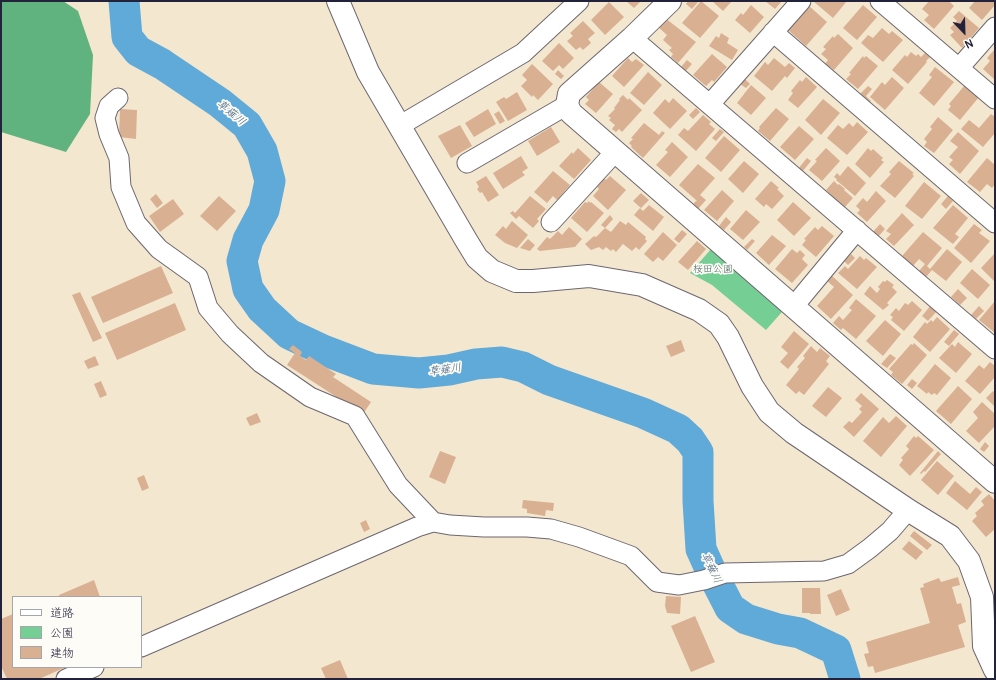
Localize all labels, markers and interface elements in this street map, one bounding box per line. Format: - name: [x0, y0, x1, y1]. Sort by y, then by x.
- north arrow: [944, 12, 984, 52]
- text: N: [963, 36, 975, 51]
- water label: 草薙川: [214, 97, 248, 129]
- park label: 桜田公園: [693, 263, 733, 275]
- water label: 草薙川: [428, 361, 462, 379]
- water label: 草薙川: [698, 550, 724, 586]
- legend: [12, 596, 142, 668]
- text: 道路: [50, 606, 74, 621]
- text: 公園: [50, 626, 74, 641]
- text: 建物: [50, 646, 74, 661]

